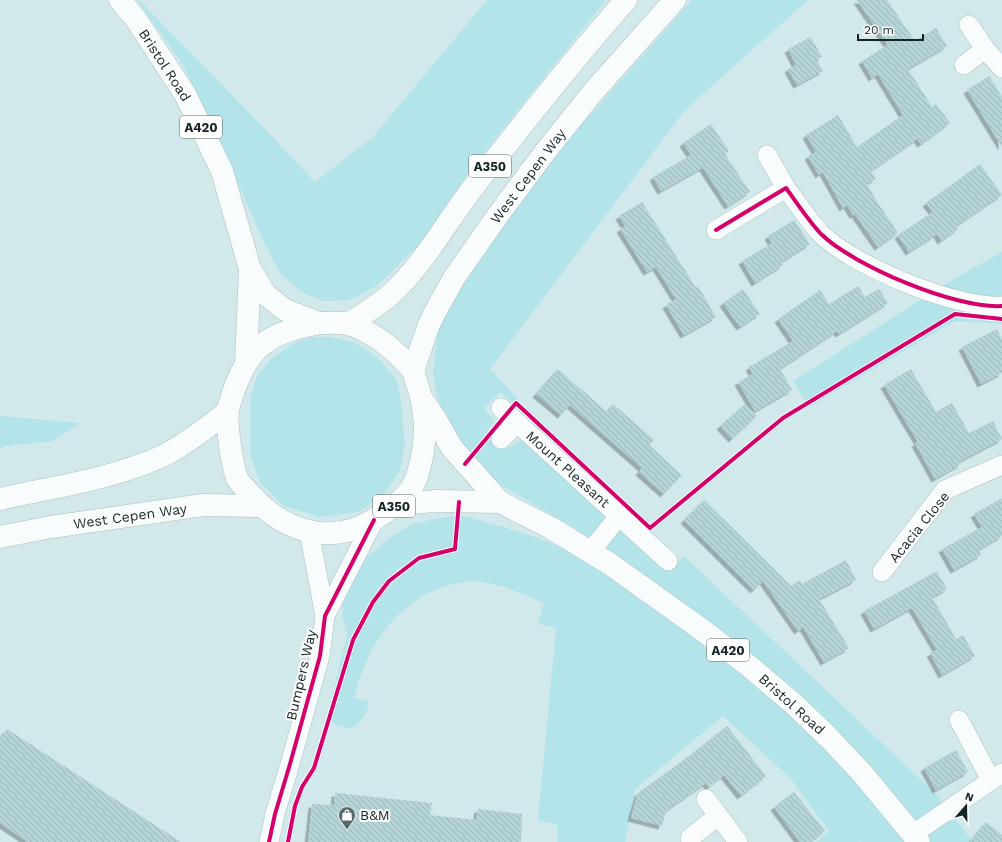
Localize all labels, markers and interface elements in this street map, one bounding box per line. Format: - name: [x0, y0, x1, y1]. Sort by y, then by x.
- scale bar: [858, 16, 923, 42]
- text: 20 m: [864, 23, 894, 37]
- street label: Bristol Road: [136, 26, 194, 104]
- road number: A420: [180, 116, 222, 138]
- street label: West Cepen Way: [487, 125, 569, 226]
- road number: A350: [469, 155, 511, 177]
- street label: Mount Pleasant: [523, 427, 613, 511]
- street label: Acacia Close: [886, 488, 952, 566]
- road number: A350: [373, 495, 415, 517]
- street label: West Cepen Way: [72, 500, 188, 532]
- street label: Bumpers Way: [283, 627, 319, 722]
- road number: A420: [707, 639, 749, 661]
- street label: Bristol Road: [756, 670, 828, 738]
- north arrow: [946, 786, 986, 826]
- text: N: [963, 790, 975, 805]
- shop icon: B&M: [337, 805, 357, 830]
- place label: B&M: [360, 807, 390, 823]

